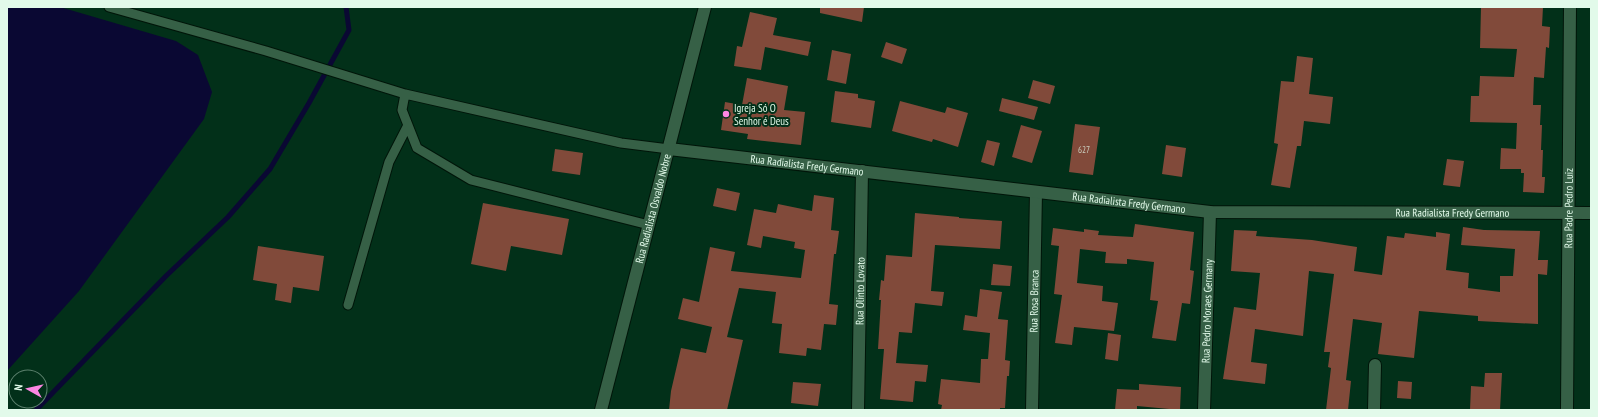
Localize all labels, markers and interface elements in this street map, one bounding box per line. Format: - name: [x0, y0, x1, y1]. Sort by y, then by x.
- place label: Igreja Só O Senhor é Deus: [734, 101, 789, 128]
- marker: Igreja Só O Senhor é Deus: [721, 109, 731, 119]
- house number: 627: [1078, 144, 1090, 155]
- street label: Rua Radialista Osvaldo Nobre: [632, 152, 674, 265]
- street label: Rua Radialista Fredy Germano: [750, 152, 865, 179]
- street label: Rua Padre Pedro Luiz: [1561, 168, 1576, 248]
- street label: Rua Radialista Fredy Germano: [1072, 189, 1186, 216]
- street label: Rua Radialista Fredy Germano: [1395, 205, 1509, 220]
- street label: Rua Olinto Lovato: [852, 257, 868, 325]
- street label: Rua Pedro Moraes Germany: [1198, 258, 1216, 363]
- street label: Rua Rosa Branca: [1026, 270, 1042, 332]
- north arrow: [8, 369, 48, 409]
- text: N: [11, 384, 25, 392]

